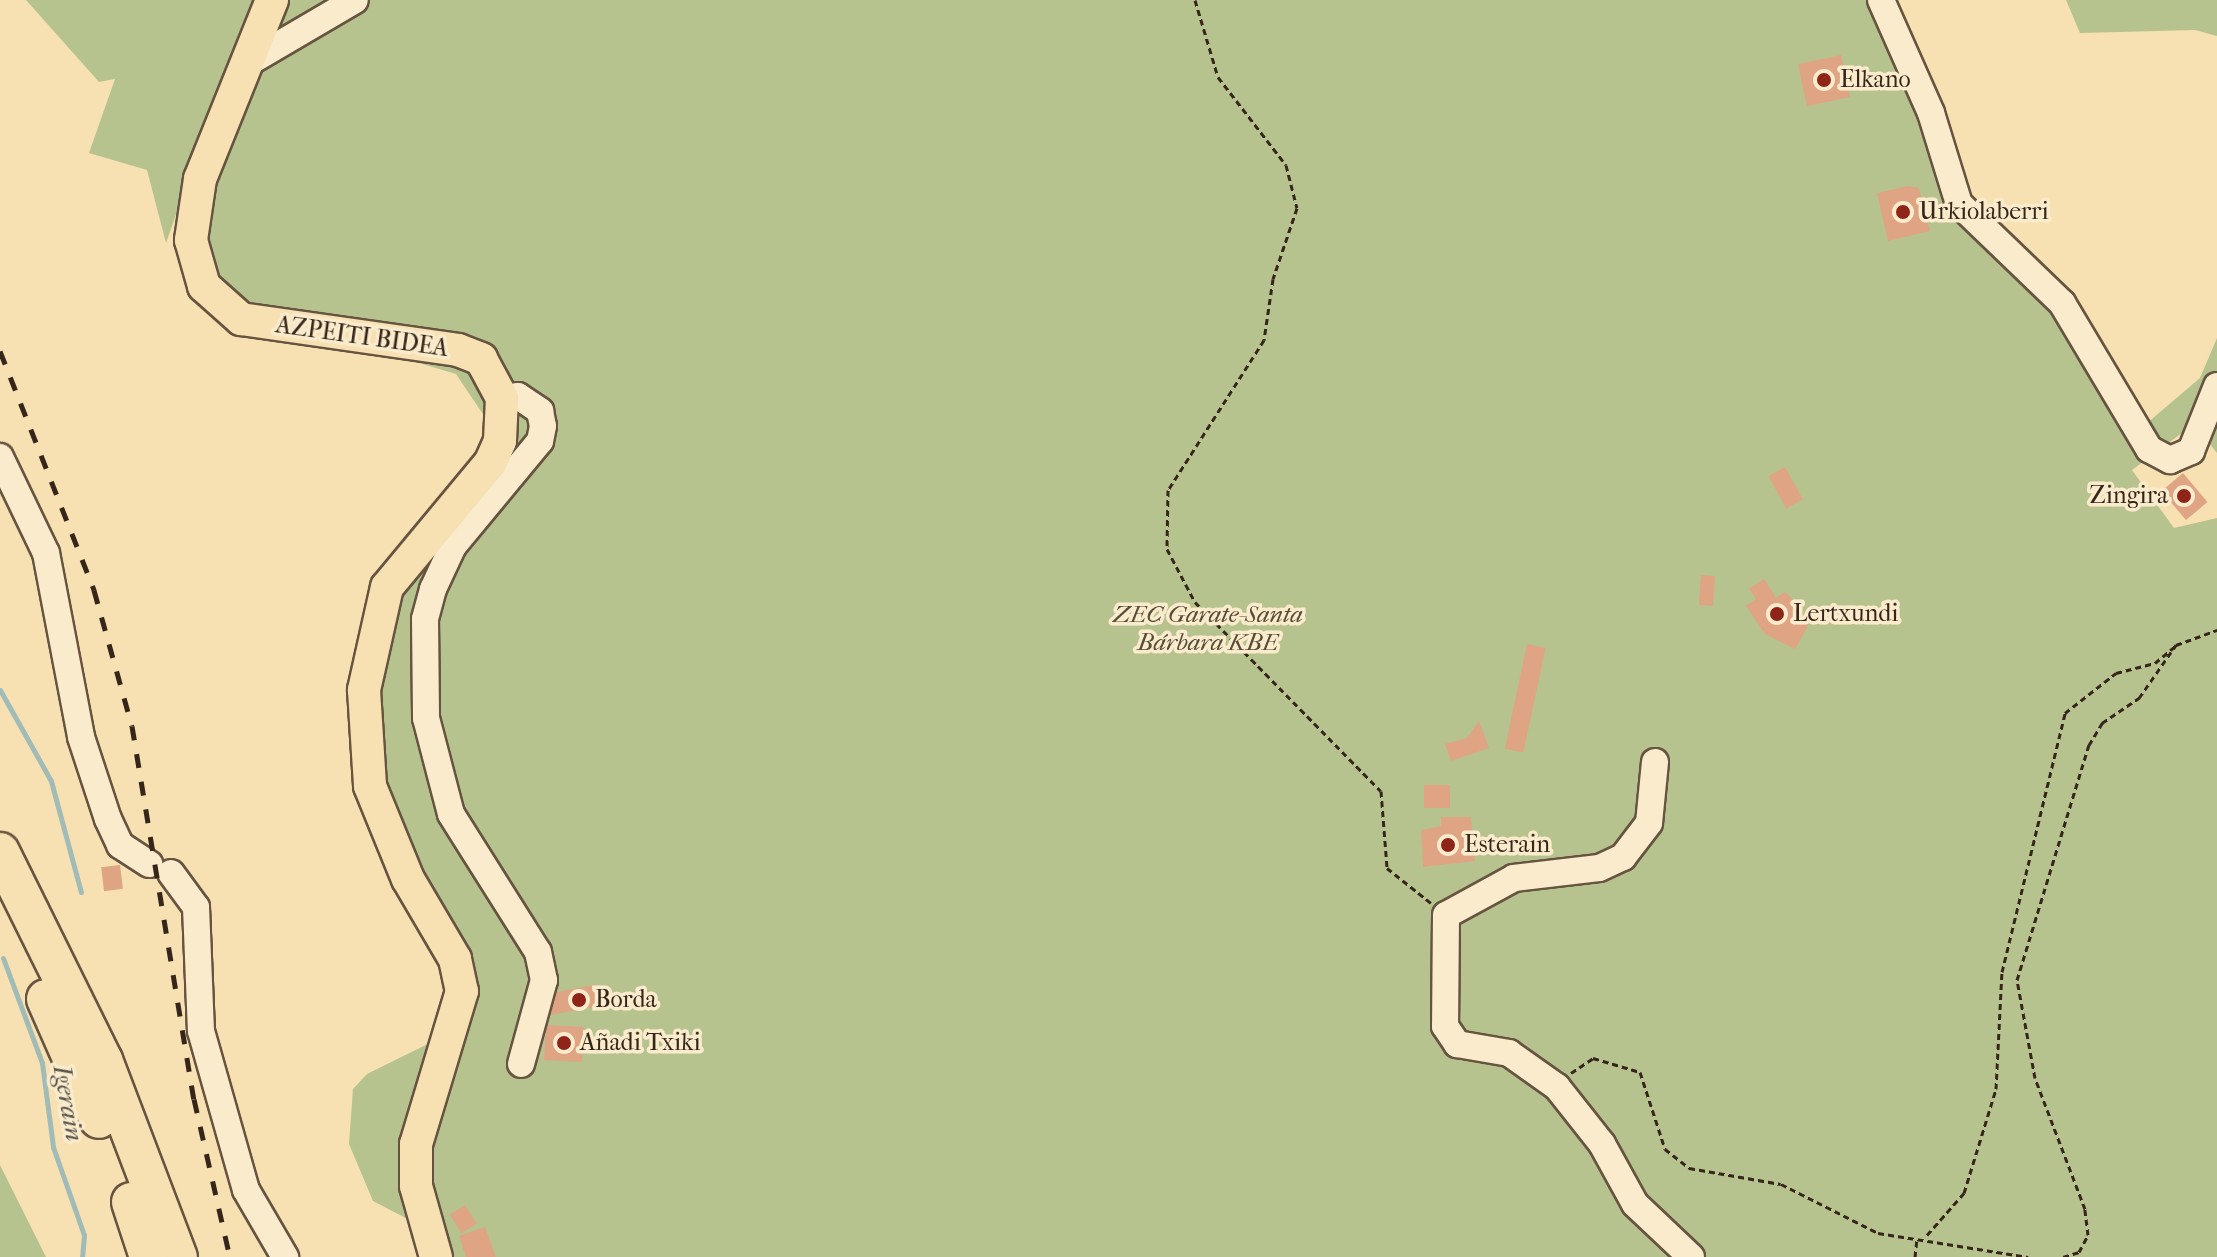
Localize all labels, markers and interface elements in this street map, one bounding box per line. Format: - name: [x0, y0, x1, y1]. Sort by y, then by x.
- place label: Elkano: [1840, 66, 1911, 94]
- marker: Elkano: [1815, 71, 1833, 89]
- place label: Urkiolaberri: [1919, 198, 2049, 226]
- marker: Urkiolaberri: [1894, 203, 1912, 221]
- street label: AZPEITI BIDEA: [274, 311, 450, 363]
- place label: Zingira: [2089, 482, 2168, 510]
- marker: Zingira: [2175, 487, 2193, 505]
- place label: Lertxundi: [1793, 600, 1898, 628]
- park label: ZEC Garate-Santa Bárbara KBE: [1113, 601, 1303, 657]
- marker: Lertxundi: [1768, 605, 1786, 623]
- place label: Esterain: [1464, 831, 1550, 859]
- marker: Esterain: [1439, 836, 1457, 854]
- place label: Borda: [595, 986, 657, 1014]
- marker: Borda: [570, 991, 588, 1009]
- place label: Añadi Txiki: [580, 1029, 701, 1057]
- marker: Añadi Txiki: [555, 1034, 573, 1052]
- water label: Igerain: [46, 1062, 90, 1144]

